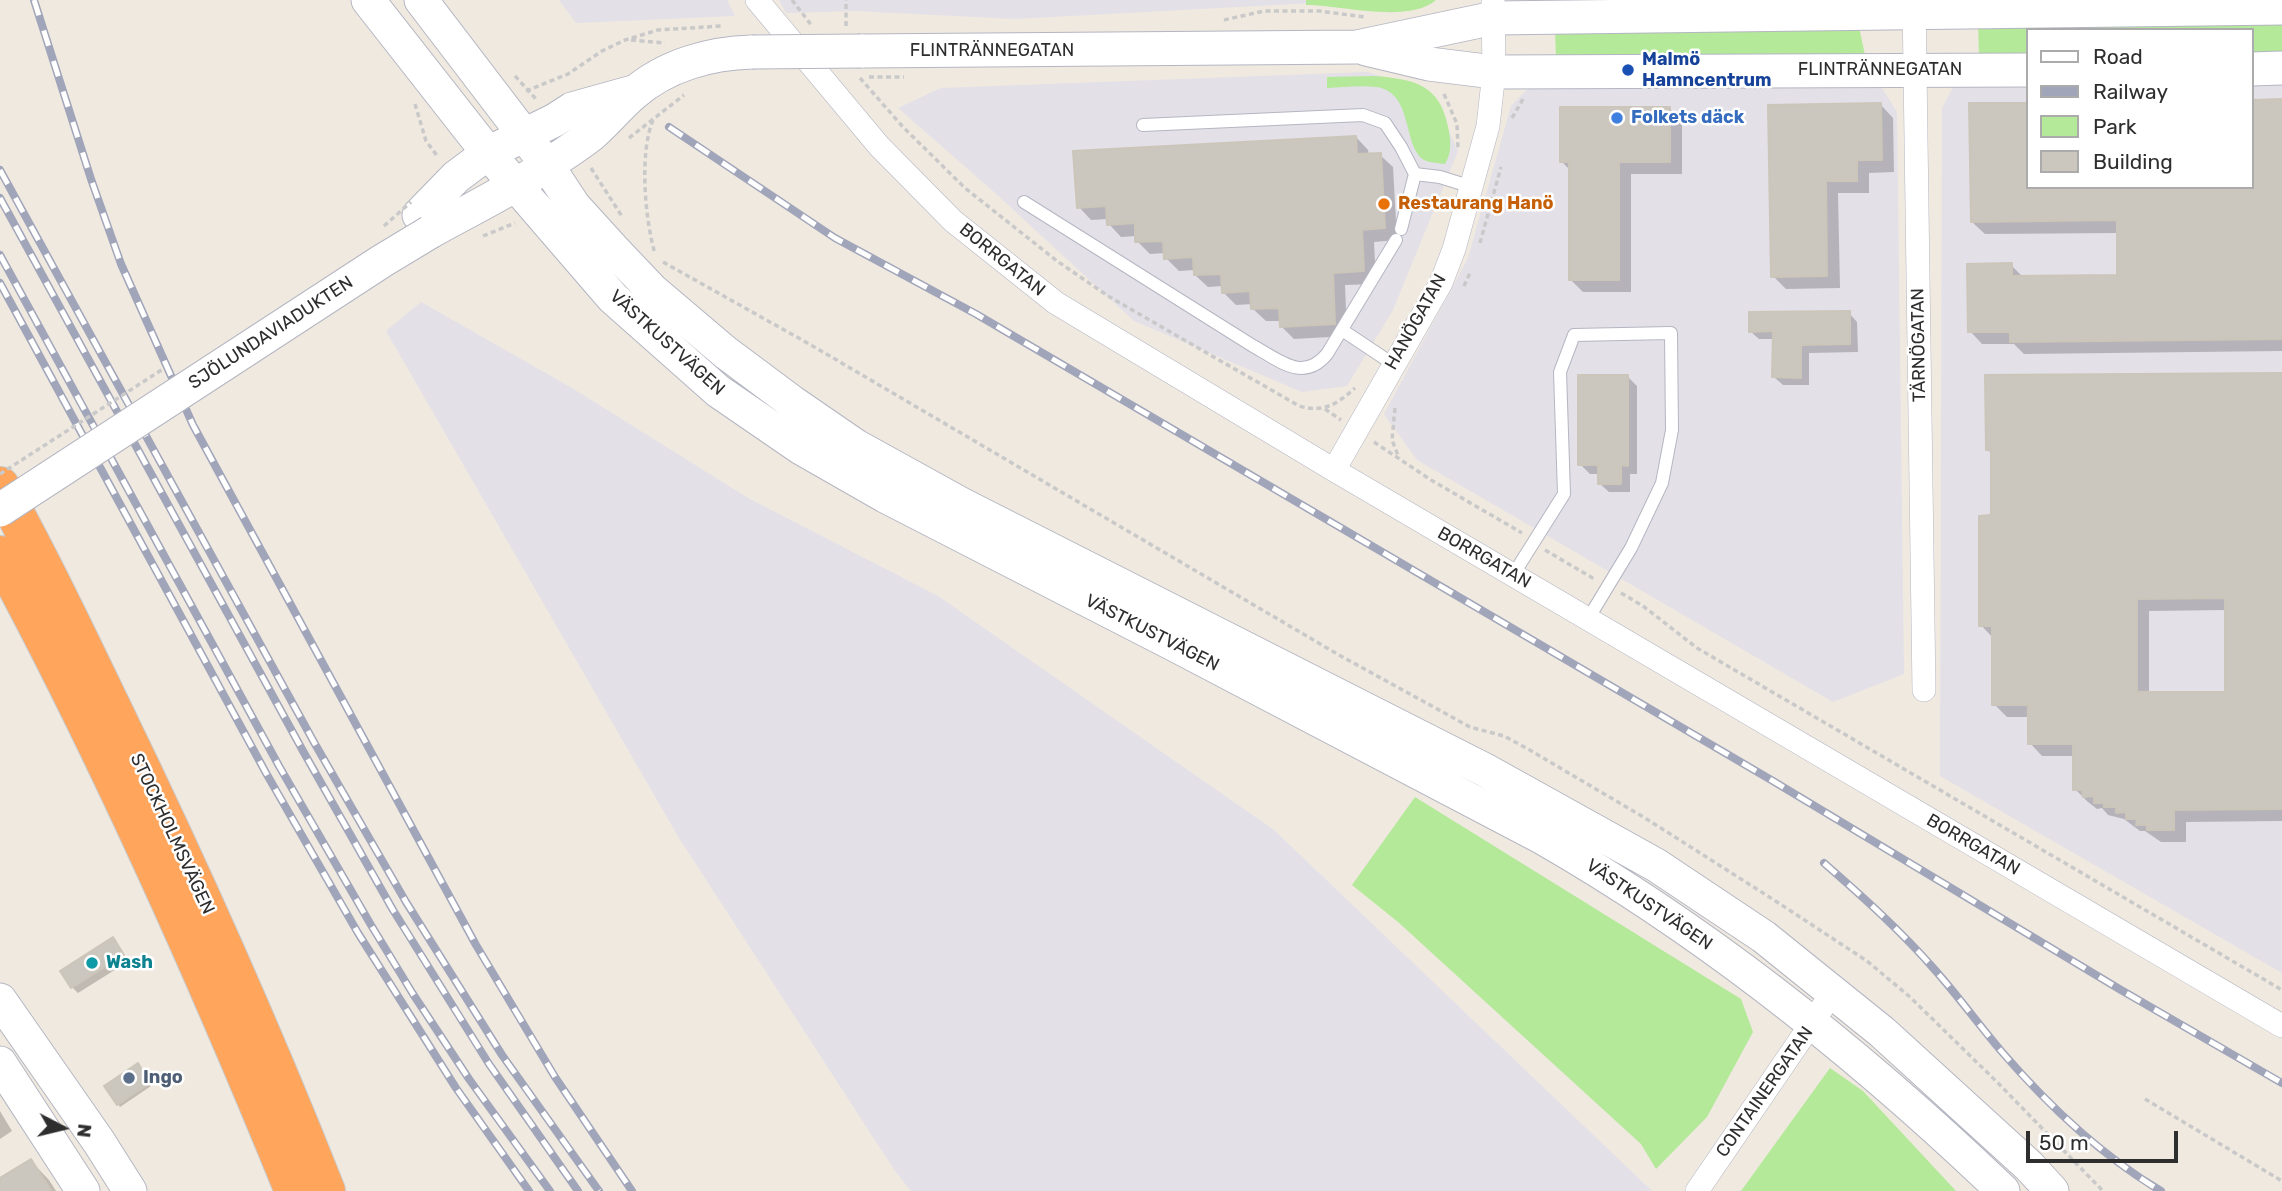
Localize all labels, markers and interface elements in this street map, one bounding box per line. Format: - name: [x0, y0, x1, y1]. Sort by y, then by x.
- legend: [2026, 28, 2254, 189]
- street label: FLINTRÄNNEGATAN: [910, 40, 1074, 62]
- text: Road: [2093, 44, 2143, 69]
- place label: Malmö Hamncentrum: [1642, 49, 1771, 92]
- street label: FLINTRÄNNEGATAN: [1798, 59, 1962, 81]
- marker: Malmö Hamncentrum: [1620, 62, 1636, 78]
- text: Railway: [2093, 79, 2168, 104]
- place label: Folkets däck: [1631, 107, 1744, 129]
- marker: Folkets däck: [1609, 110, 1625, 126]
- text: Park: [2093, 114, 2137, 139]
- text: Building: [2093, 149, 2173, 174]
- place label: Restaurang Hanö: [1398, 193, 1554, 215]
- marker: Restaurang Hanö: [1376, 196, 1392, 212]
- street label: BORRGATAN: [955, 219, 1049, 301]
- street label: HANÖGATAN: [1381, 270, 1451, 374]
- street label: SJÖLUNDAVIADUKTEN: [185, 272, 357, 394]
- street label: VÄSTKUSTVÄGEN: [605, 286, 729, 400]
- street label: TÄRNÖGATAN: [1907, 288, 1931, 402]
- street label: BORRGATAN: [1433, 523, 1535, 593]
- street label: VÄSTKUSTVÄGEN: [1081, 590, 1223, 676]
- street label: STOCKHOLMSVÄGEN: [125, 750, 219, 918]
- street label: BORRGATAN: [1922, 810, 2024, 880]
- street label: VÄSTKUSTVÄGEN: [1582, 855, 1716, 955]
- place label: Wash: [106, 952, 153, 974]
- marker: Wash: [84, 955, 100, 971]
- street label: CONTAINERGATAN: [1712, 1023, 1818, 1161]
- place label: Ingo: [143, 1067, 183, 1089]
- marker: Ingo: [121, 1070, 137, 1086]
- north arrow: [28, 1093, 98, 1163]
- scale bar: [2030, 1118, 2182, 1162]
- text: N: [72, 1122, 97, 1139]
- text: 50 m: [2039, 1130, 2089, 1155]

